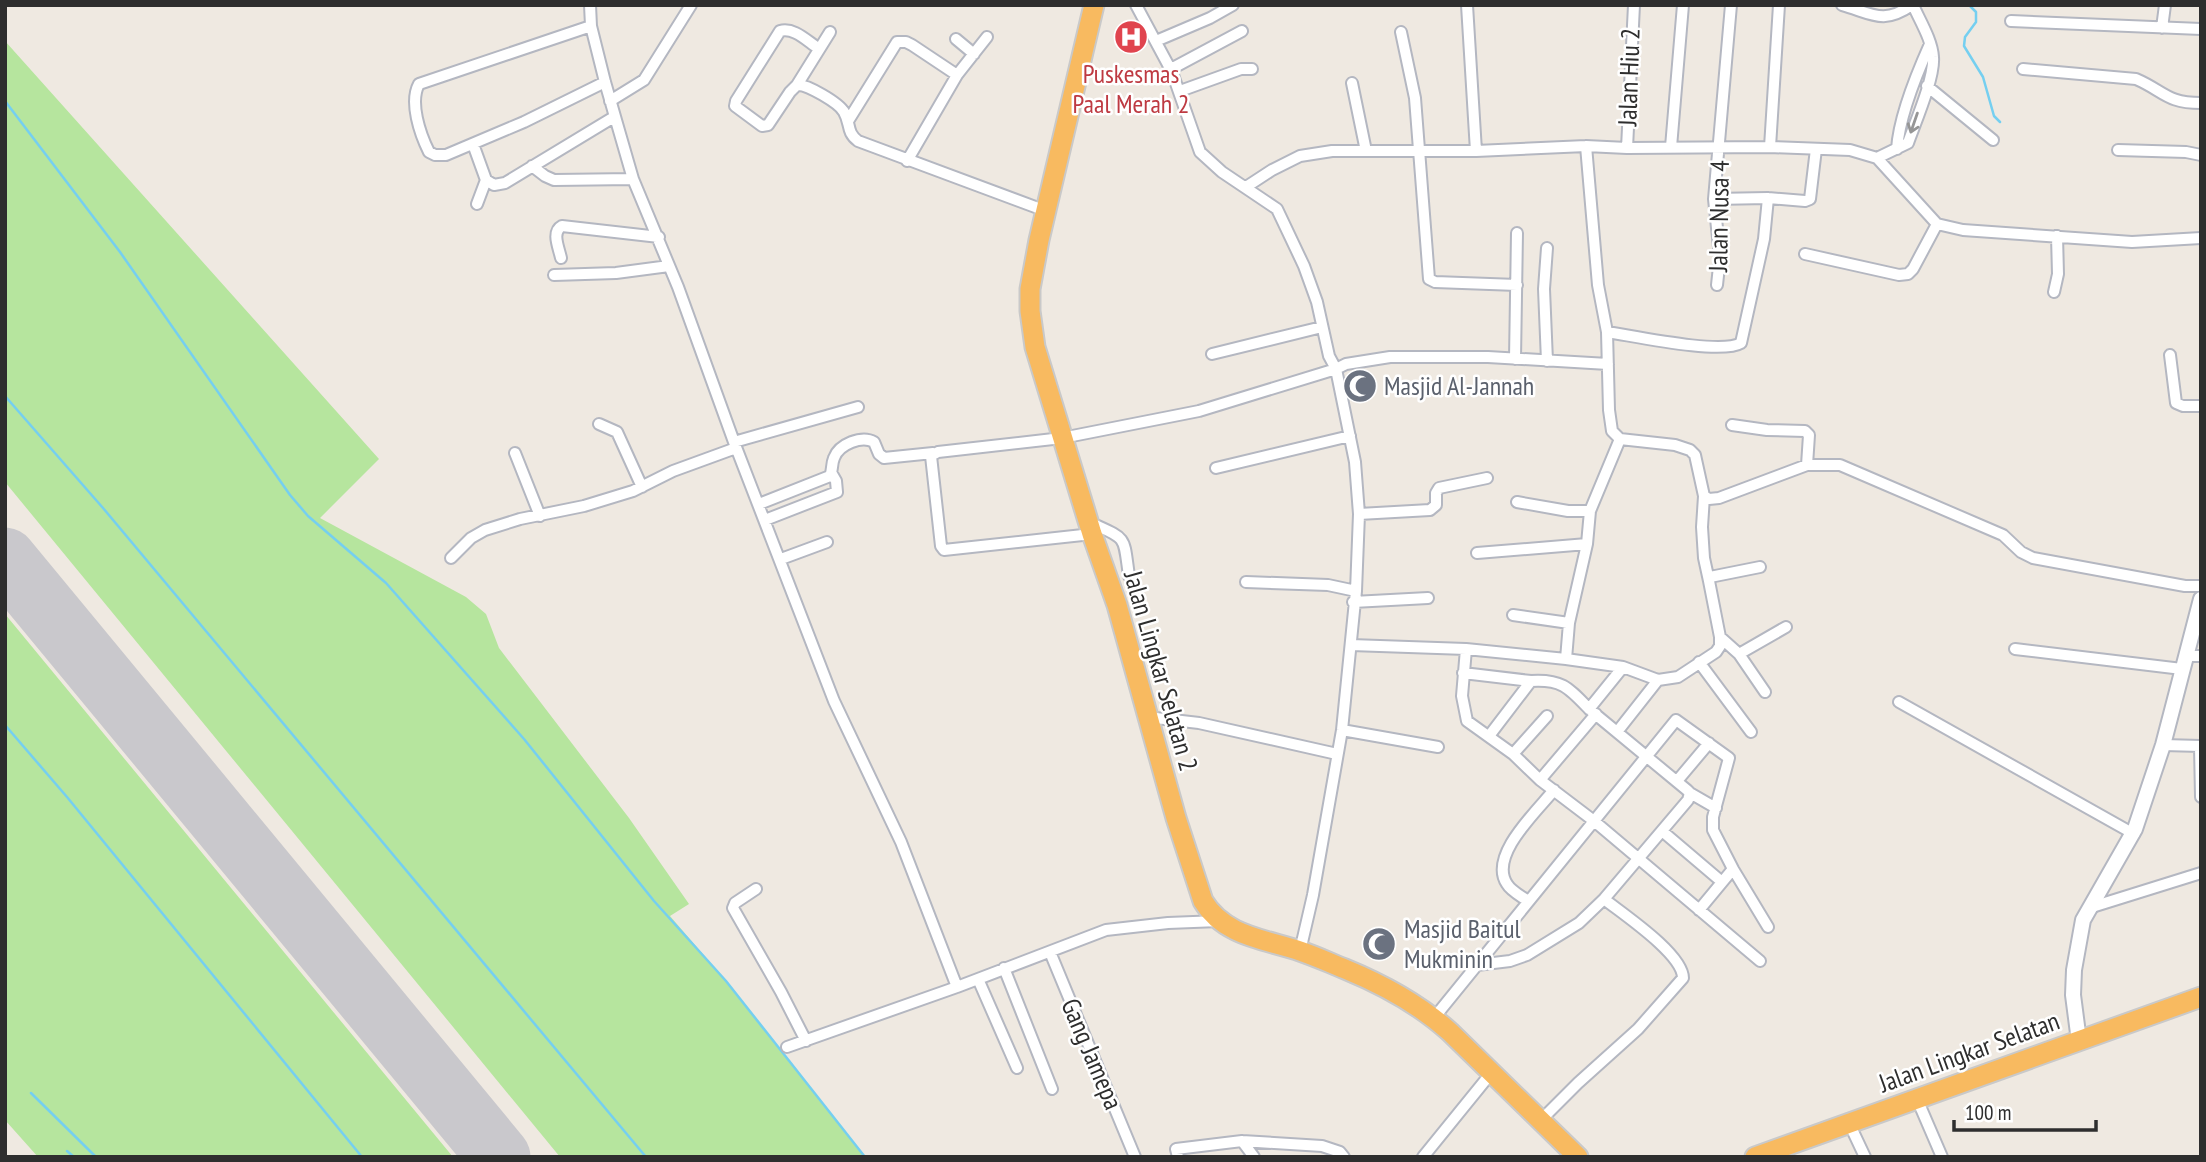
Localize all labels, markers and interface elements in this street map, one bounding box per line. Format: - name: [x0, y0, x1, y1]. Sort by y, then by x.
- hospital icon: Puskesmas Paal Merah 2: [1112, 18, 1150, 56]
- street label: Jalan Hiu 2: [1610, 27, 1647, 128]
- place label: Puskesmas Paal Merah 2: [1073, 57, 1189, 120]
- one-way arrow: [1907, 112, 1920, 134]
- street label: Jalan Nusa 4: [1701, 160, 1736, 273]
- mosque icon: Masjid Al-Jannah: [1341, 367, 1379, 405]
- place label: Masjid Al-Jannah: [1384, 369, 1534, 402]
- street label: Jalan Lingkar Selatan 2: [1117, 566, 1206, 775]
- place label: Masjid Baitul Mukminin: [1404, 912, 1521, 975]
- mosque icon: Masjid Baitul Mukminin: [1360, 925, 1398, 963]
- street label: Gang Jamepa: [1054, 993, 1131, 1114]
- street label: Jalan Lingkar Selatan: [1873, 1004, 2064, 1100]
- scale bar: [1954, 1088, 2096, 1132]
- text: 100 m: [1965, 1099, 2011, 1126]

